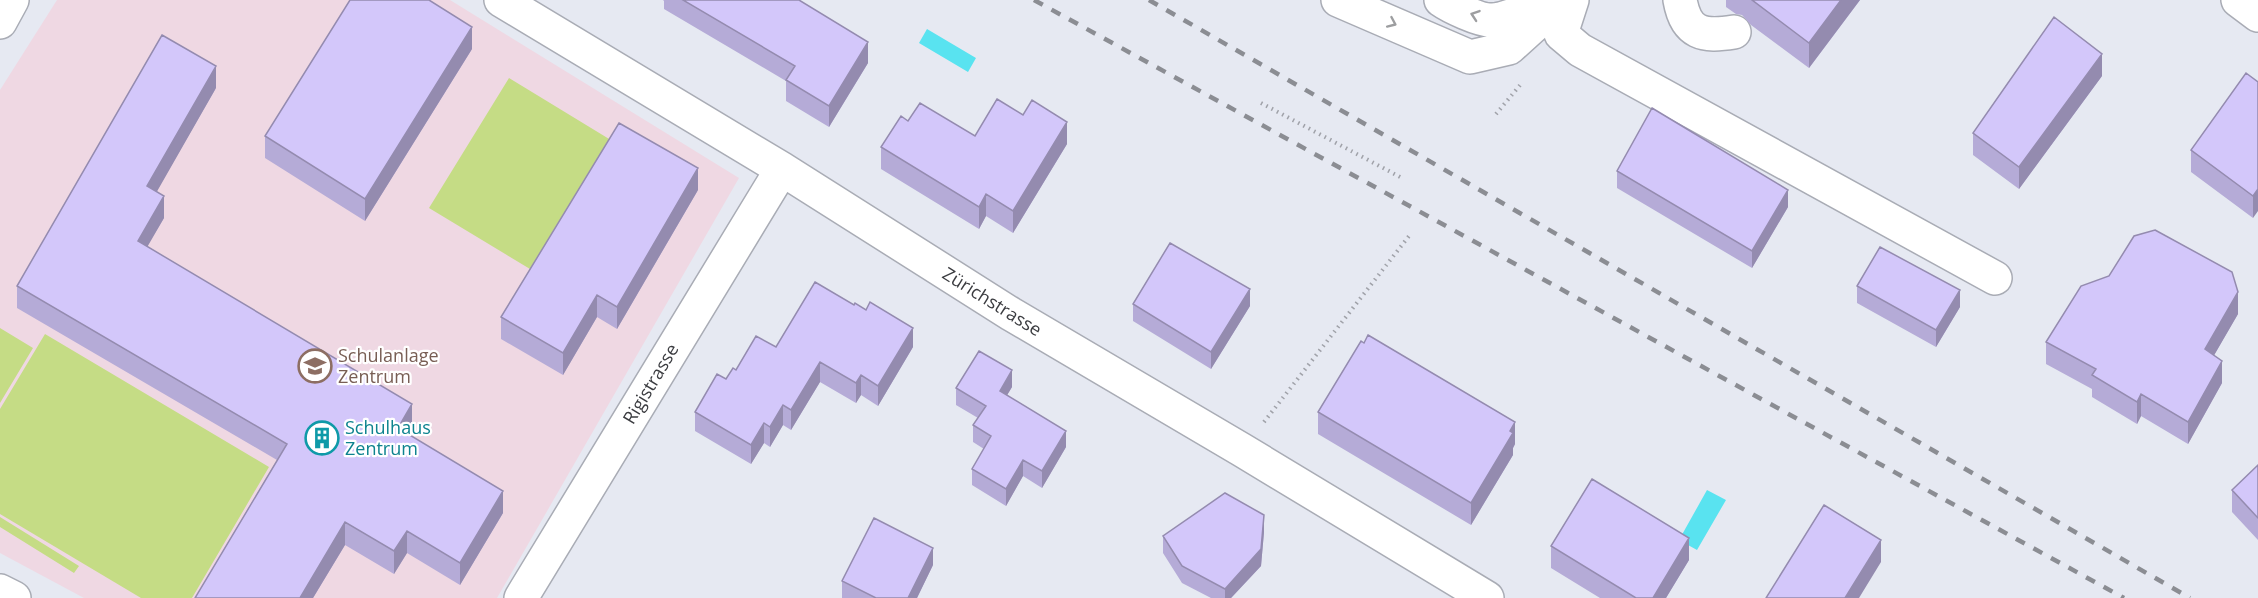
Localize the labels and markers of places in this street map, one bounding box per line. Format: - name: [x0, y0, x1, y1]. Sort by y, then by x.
- place label: Schulanlage Zentrum: [338, 343, 439, 388]
- school or university icon: Schulanlage Zentrum: [297, 348, 333, 384]
- place label: Schulhaus Zentrum: [345, 415, 431, 460]
- building icon: Schulhaus Zentrum: [304, 420, 340, 456]

